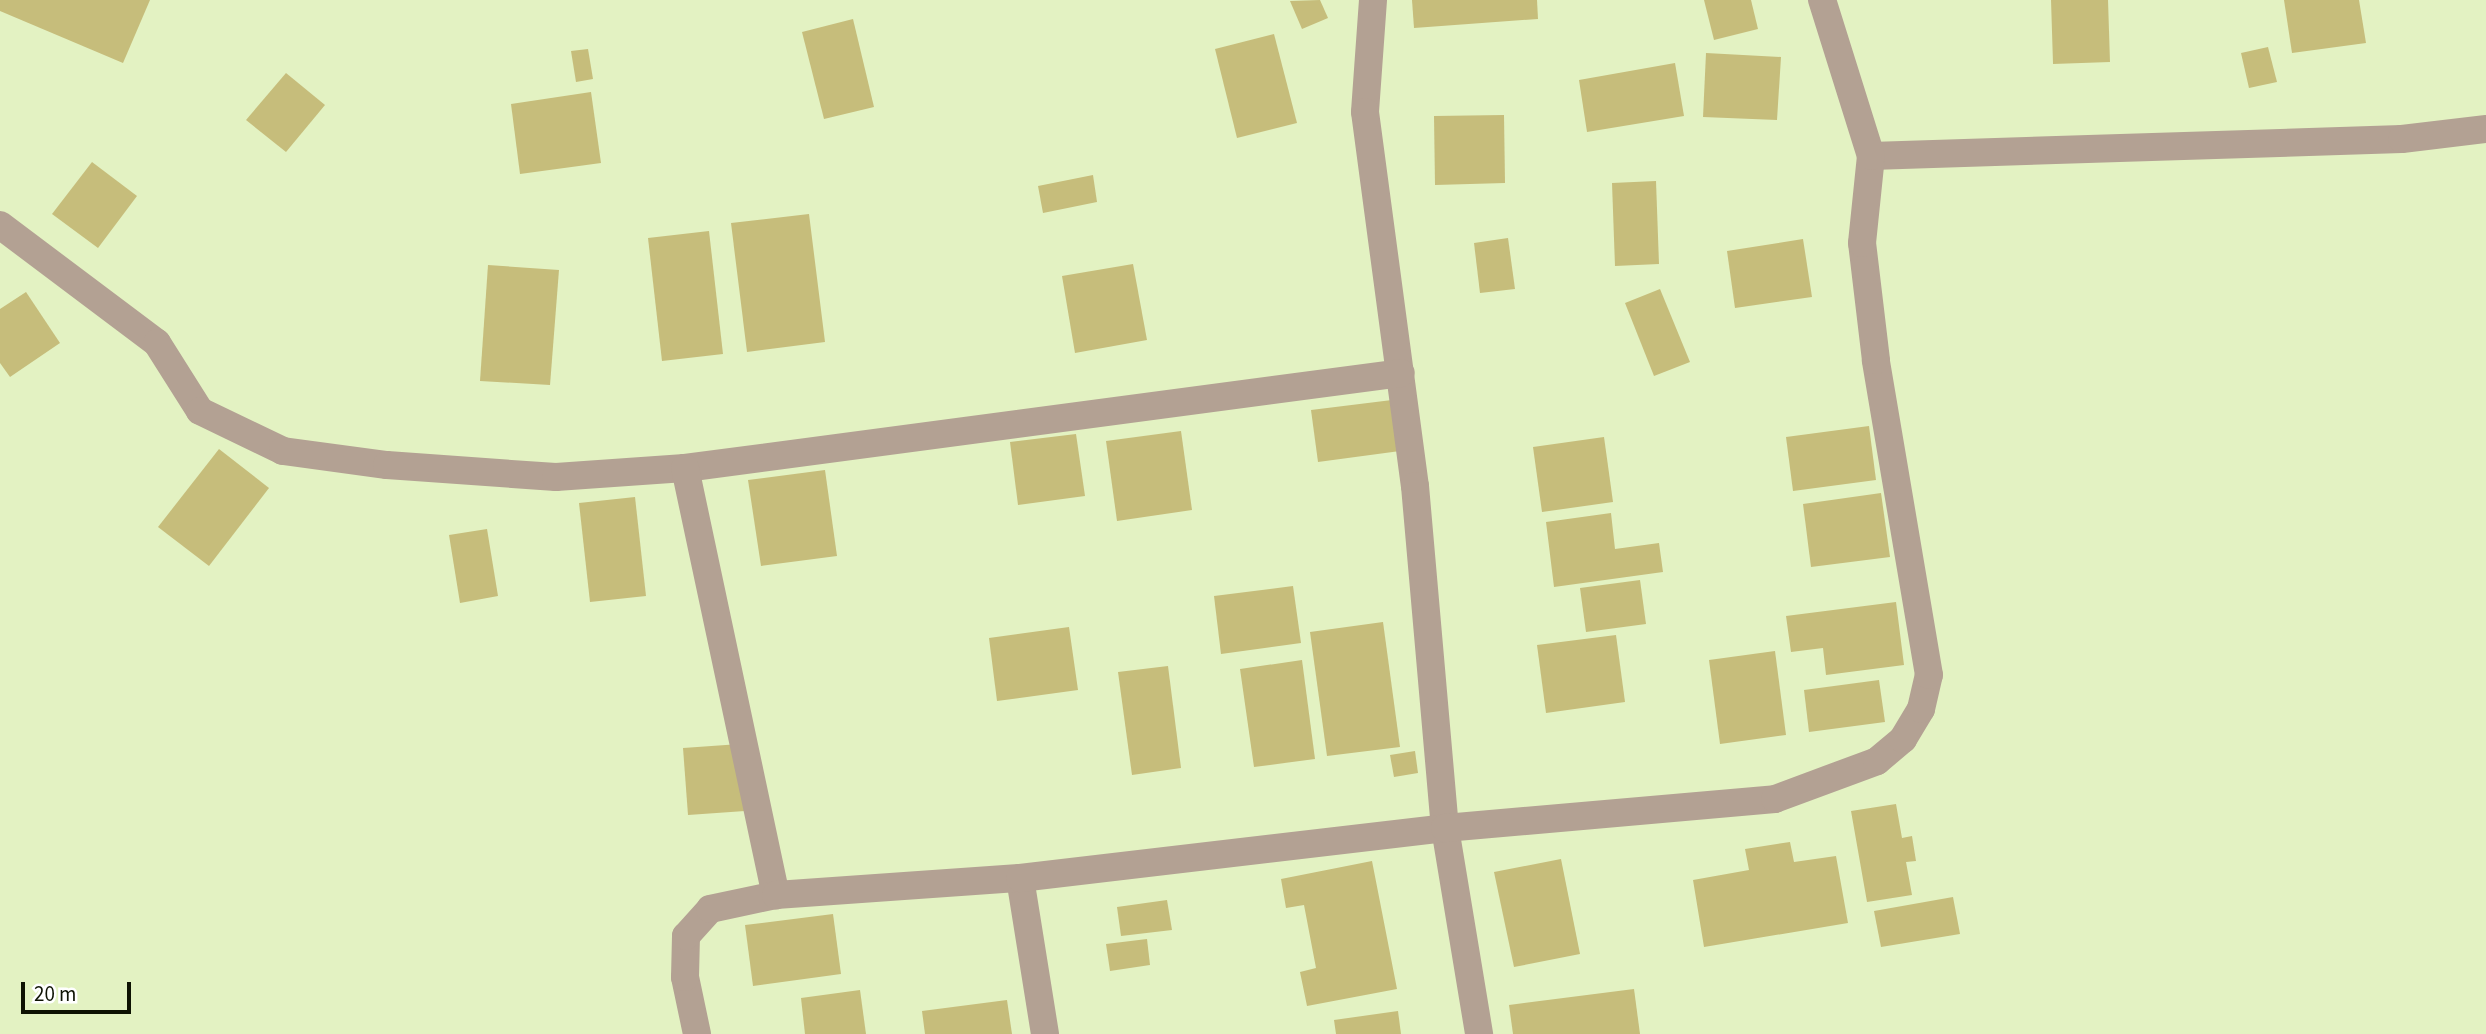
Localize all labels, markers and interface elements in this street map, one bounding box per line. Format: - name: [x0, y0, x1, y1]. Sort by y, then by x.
- scale bar: [24, 968, 135, 1012]
- text: 20 m: [34, 979, 76, 1009]

